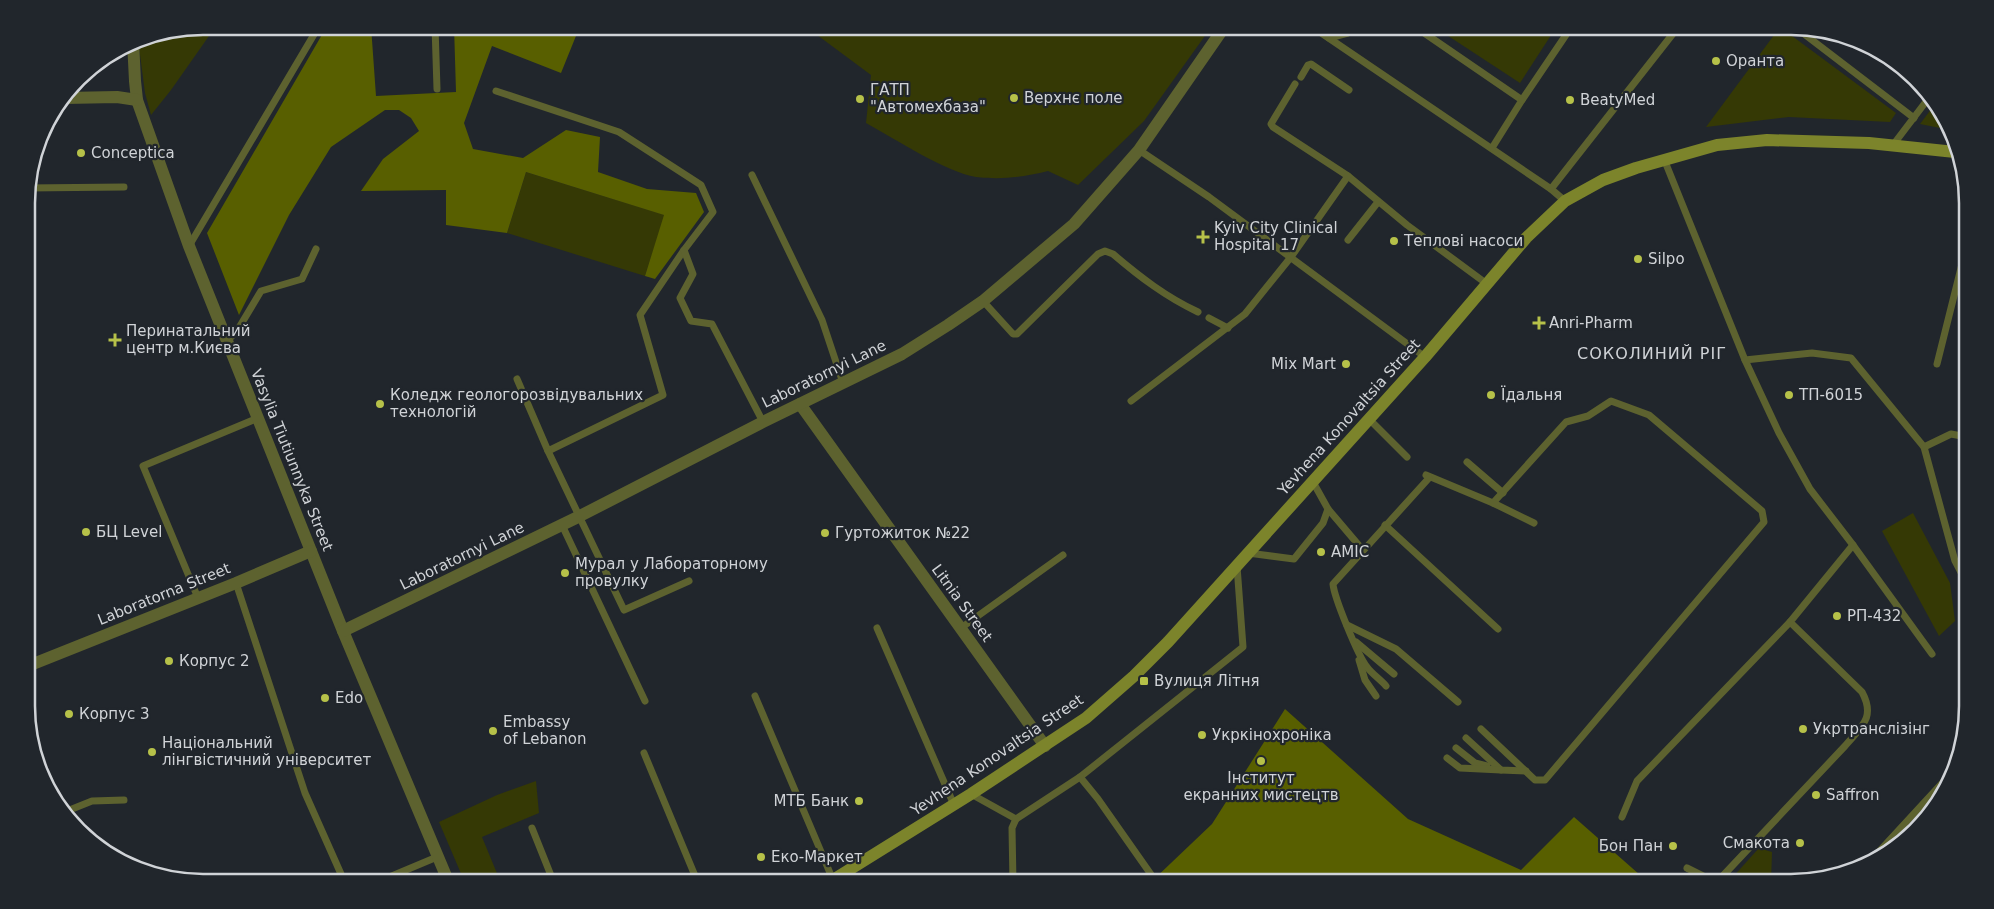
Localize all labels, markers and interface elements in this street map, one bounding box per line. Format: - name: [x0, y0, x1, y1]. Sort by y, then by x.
- place label: Оранта: [1726, 52, 1784, 70]
- marker: Оранта: [1710, 55, 1722, 67]
- place label: ГАТП "Автомехбаза": [870, 81, 986, 116]
- place label: Верхнє поле: [1024, 89, 1123, 107]
- place label: BeatyMed: [1580, 91, 1655, 109]
- marker: Верхнє поле: [1008, 92, 1020, 104]
- marker: ГАТП "Автомехбаза": [854, 93, 866, 105]
- marker: BeatyMed: [1564, 94, 1576, 106]
- place label: Conceptica: [91, 144, 175, 162]
- marker: Conceptica: [75, 147, 87, 159]
- place label: Kyiv City Clinical Hospital 17: [1214, 219, 1338, 254]
- marker: Kyiv City Clinical Hospital 17: [1196, 230, 1210, 244]
- place label: Теплові насоси: [1403, 232, 1523, 250]
- marker: Теплові насоси: [1388, 235, 1400, 247]
- place label: Silpo: [1648, 250, 1685, 268]
- marker: Silpo: [1632, 253, 1644, 265]
- place label: Anri-Pharm: [1549, 314, 1633, 332]
- marker: Anri-Pharm: [1533, 317, 1545, 329]
- place label: Перинатальний центр м.Києва: [126, 322, 250, 357]
- marker: Перинатальний центр м.Києва: [108, 333, 122, 347]
- street label: Yevhena Konovaltsia Street: [1273, 335, 1424, 500]
- street label: Laboratornyi Lane: [759, 336, 889, 412]
- district label: СОКОЛИНИЙ РІГ: [1577, 344, 1727, 363]
- place label: Mix Mart: [1271, 355, 1336, 373]
- marker: Mix Mart: [1340, 358, 1352, 370]
- street label: Vasylia Tiutiunnyka Street: [247, 366, 337, 554]
- place label: Їдальня: [1501, 385, 1562, 404]
- place label: Коледж геологорозвідувальних технологій: [390, 386, 643, 421]
- place label: ТП-6015: [1798, 386, 1863, 404]
- marker: Їдальня: [1485, 389, 1497, 401]
- marker: ТП-6015: [1783, 389, 1795, 401]
- marker: Коледж геологорозвідувальних технологій: [374, 398, 386, 410]
- street label: Laboratornyi Lane: [397, 518, 527, 594]
- place label: БЦ Level: [96, 523, 162, 541]
- place label: Гуртожиток №22: [835, 524, 970, 542]
- marker: БЦ Level: [80, 526, 92, 538]
- marker: Гуртожиток №22: [819, 527, 831, 539]
- place label: AMIC: [1331, 543, 1369, 561]
- marker: AMIC: [1315, 546, 1327, 558]
- place label: Мурал у Лабораторному провулку: [575, 555, 768, 590]
- street label: Laboratorna Street: [95, 559, 233, 629]
- street label: Litnia Street: [928, 561, 996, 645]
- marker: Мурал у Лабораторному провулку: [559, 567, 571, 579]
- place label: РП-432: [1847, 607, 1901, 625]
- marker: РП-432: [1831, 610, 1843, 622]
- place label: Корпус 2: [179, 652, 250, 670]
- marker: Корпус 2: [163, 655, 175, 667]
- place label: Вулиця Літня: [1154, 672, 1260, 690]
- marker: Вулиця Літня: [1138, 675, 1150, 687]
- place label: Edo: [335, 689, 363, 707]
- street label: Yevhena Konovaltsia Street: [907, 690, 1087, 820]
- marker: Edo: [319, 692, 331, 704]
- place label: Корпус 3: [79, 705, 150, 723]
- marker: Корпус 3: [63, 708, 75, 720]
- place label: Embassy of Lebanon: [503, 713, 586, 748]
- place label: Укртранслізінг: [1813, 720, 1930, 738]
- marker: Укртранслізінг: [1797, 723, 1809, 735]
- marker: Embassy of Lebanon: [487, 725, 499, 737]
- place label: Укркінохроніка: [1212, 726, 1332, 744]
- marker: Укркінохроніка: [1196, 729, 1208, 741]
- place label: Національний лінгвістичний університет: [162, 734, 372, 769]
- marker: Національний лінгвістичний університет: [146, 746, 158, 758]
- marker: Інститут екранних мистецтв: [1255, 755, 1267, 767]
- place label: Інститут екранних мистецтв: [1183, 769, 1339, 804]
- place label: Saffron: [1826, 786, 1880, 804]
- marker: Saffron: [1810, 789, 1822, 801]
- place label: МТБ Банк: [773, 792, 849, 810]
- marker: МТБ Банк: [853, 795, 865, 807]
- place label: Смакота: [1723, 834, 1790, 852]
- place label: Бон Пан: [1599, 837, 1663, 855]
- marker: Смакота: [1794, 837, 1806, 849]
- marker: Бон Пан: [1667, 840, 1679, 852]
- place label: Еко-Маркет: [771, 848, 863, 866]
- marker: Еко-Маркет: [755, 851, 767, 863]

